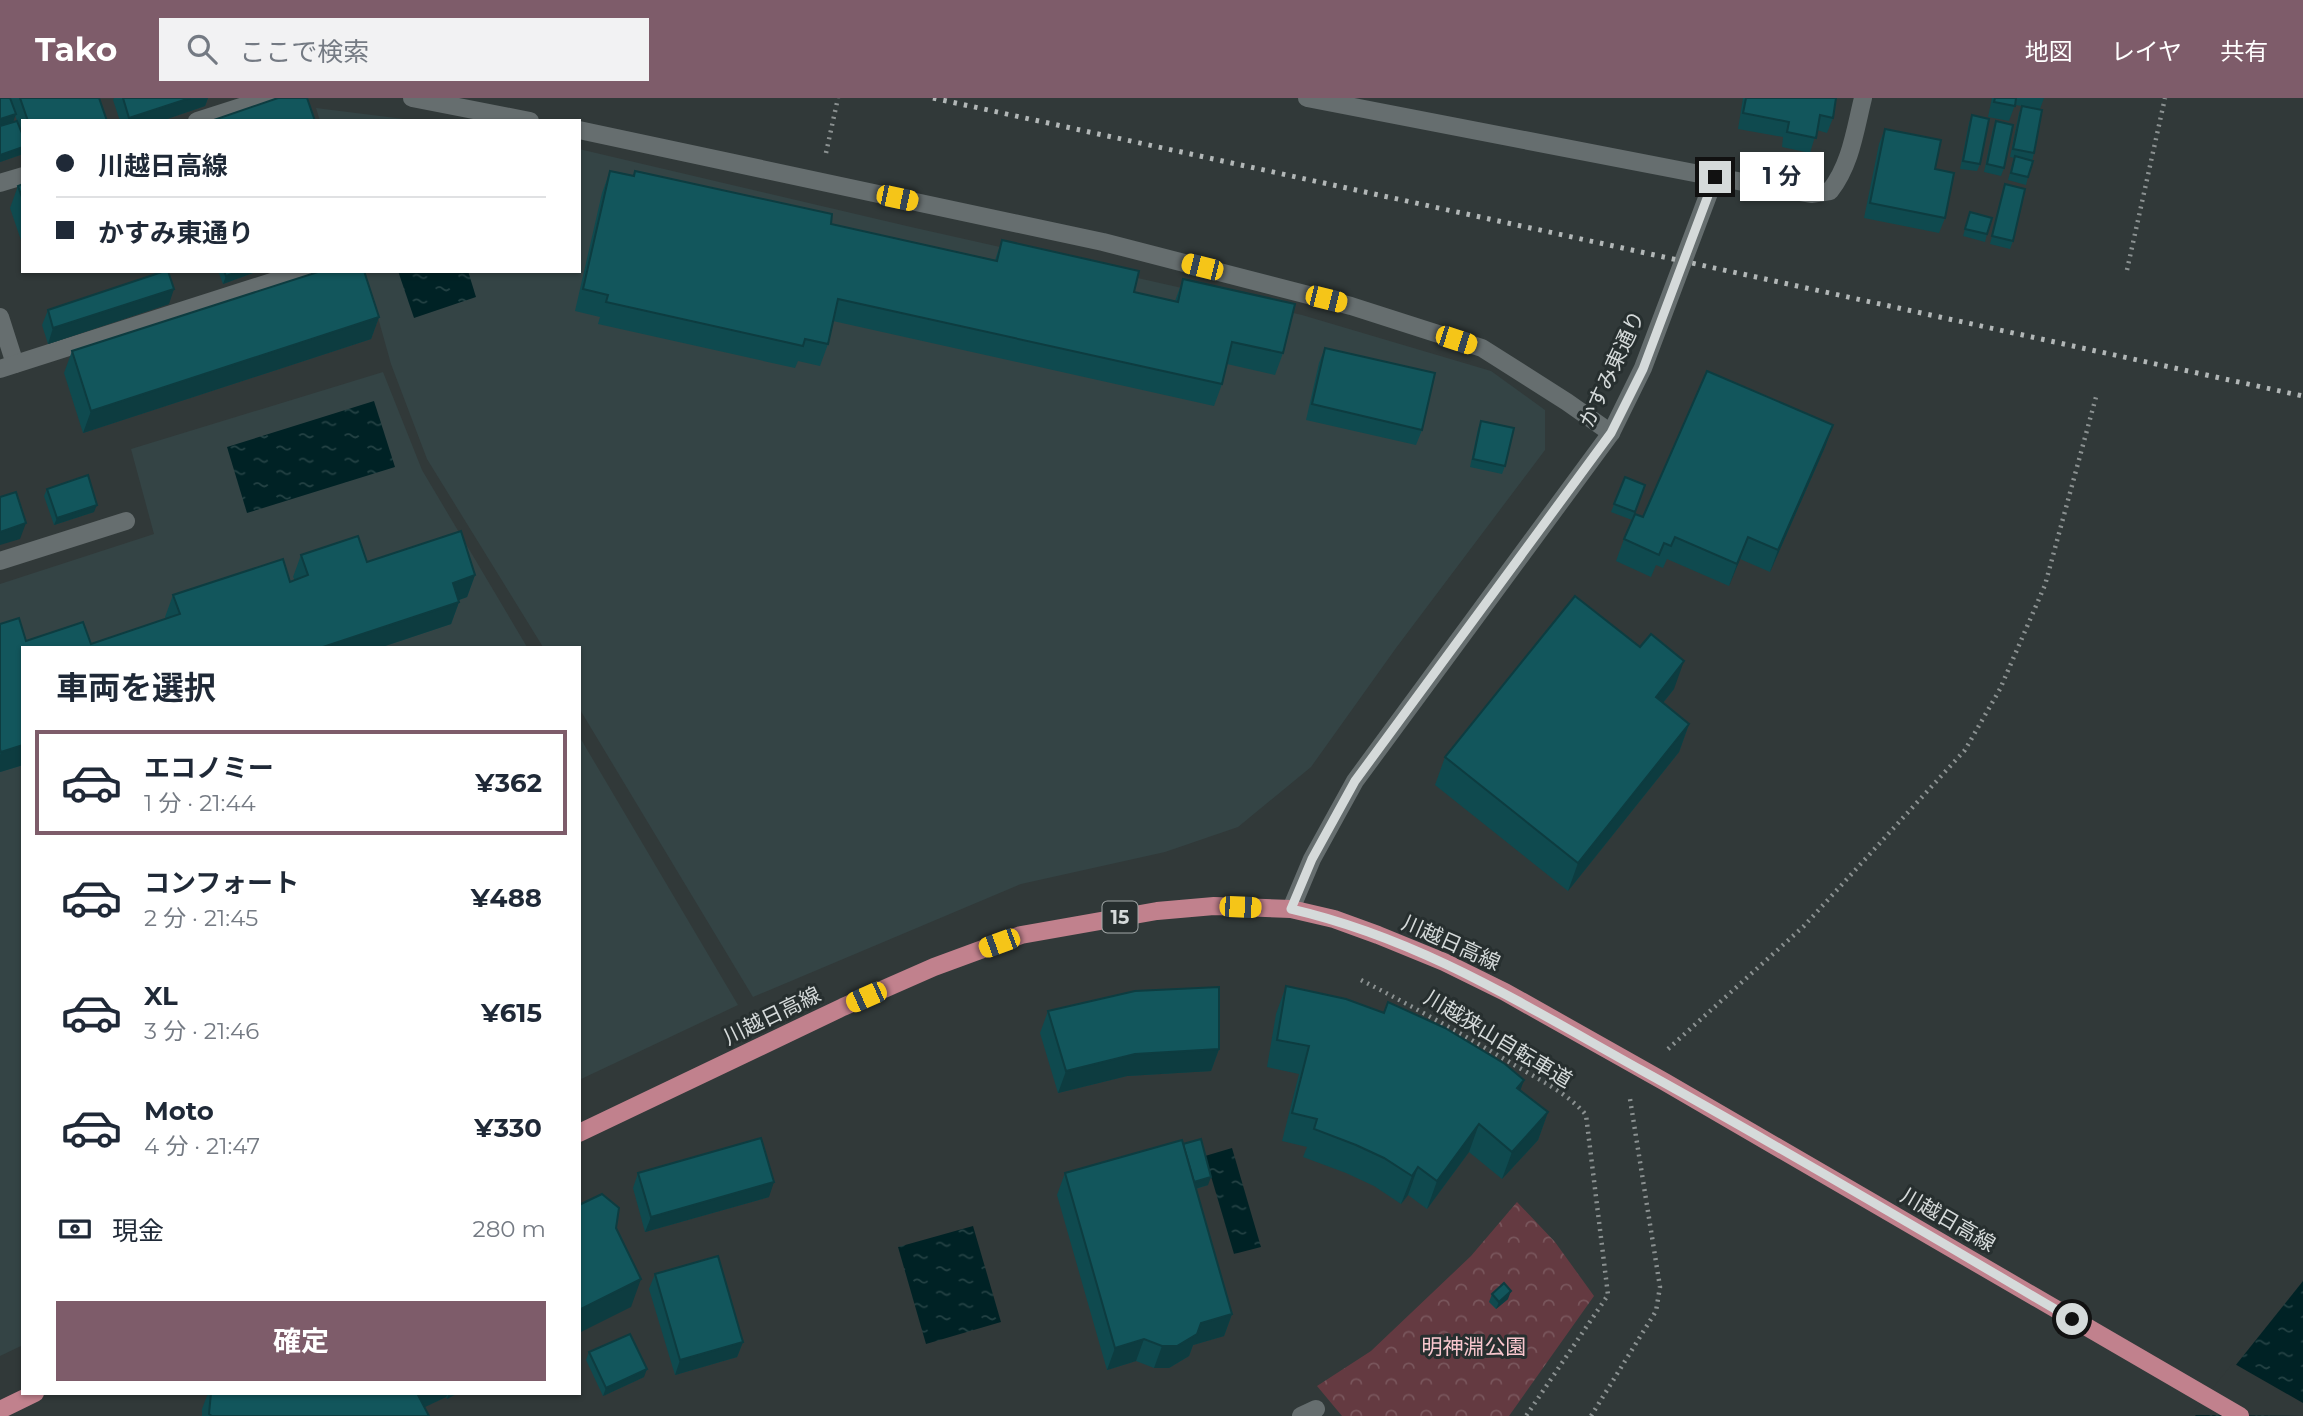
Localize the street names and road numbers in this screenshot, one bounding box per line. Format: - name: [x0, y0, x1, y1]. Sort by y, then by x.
- street label: かすみ東通り: [1574, 306, 1650, 431]
- road number: 15: [1102, 902, 1138, 932]
- street label: 川越日高線: [1398, 910, 1504, 975]
- street label: 川越日高線: [719, 981, 824, 1050]
- street label: 川越狭山自転車道: [1420, 985, 1577, 1093]
- street label: 川越日高線: [1897, 1182, 2000, 1257]

